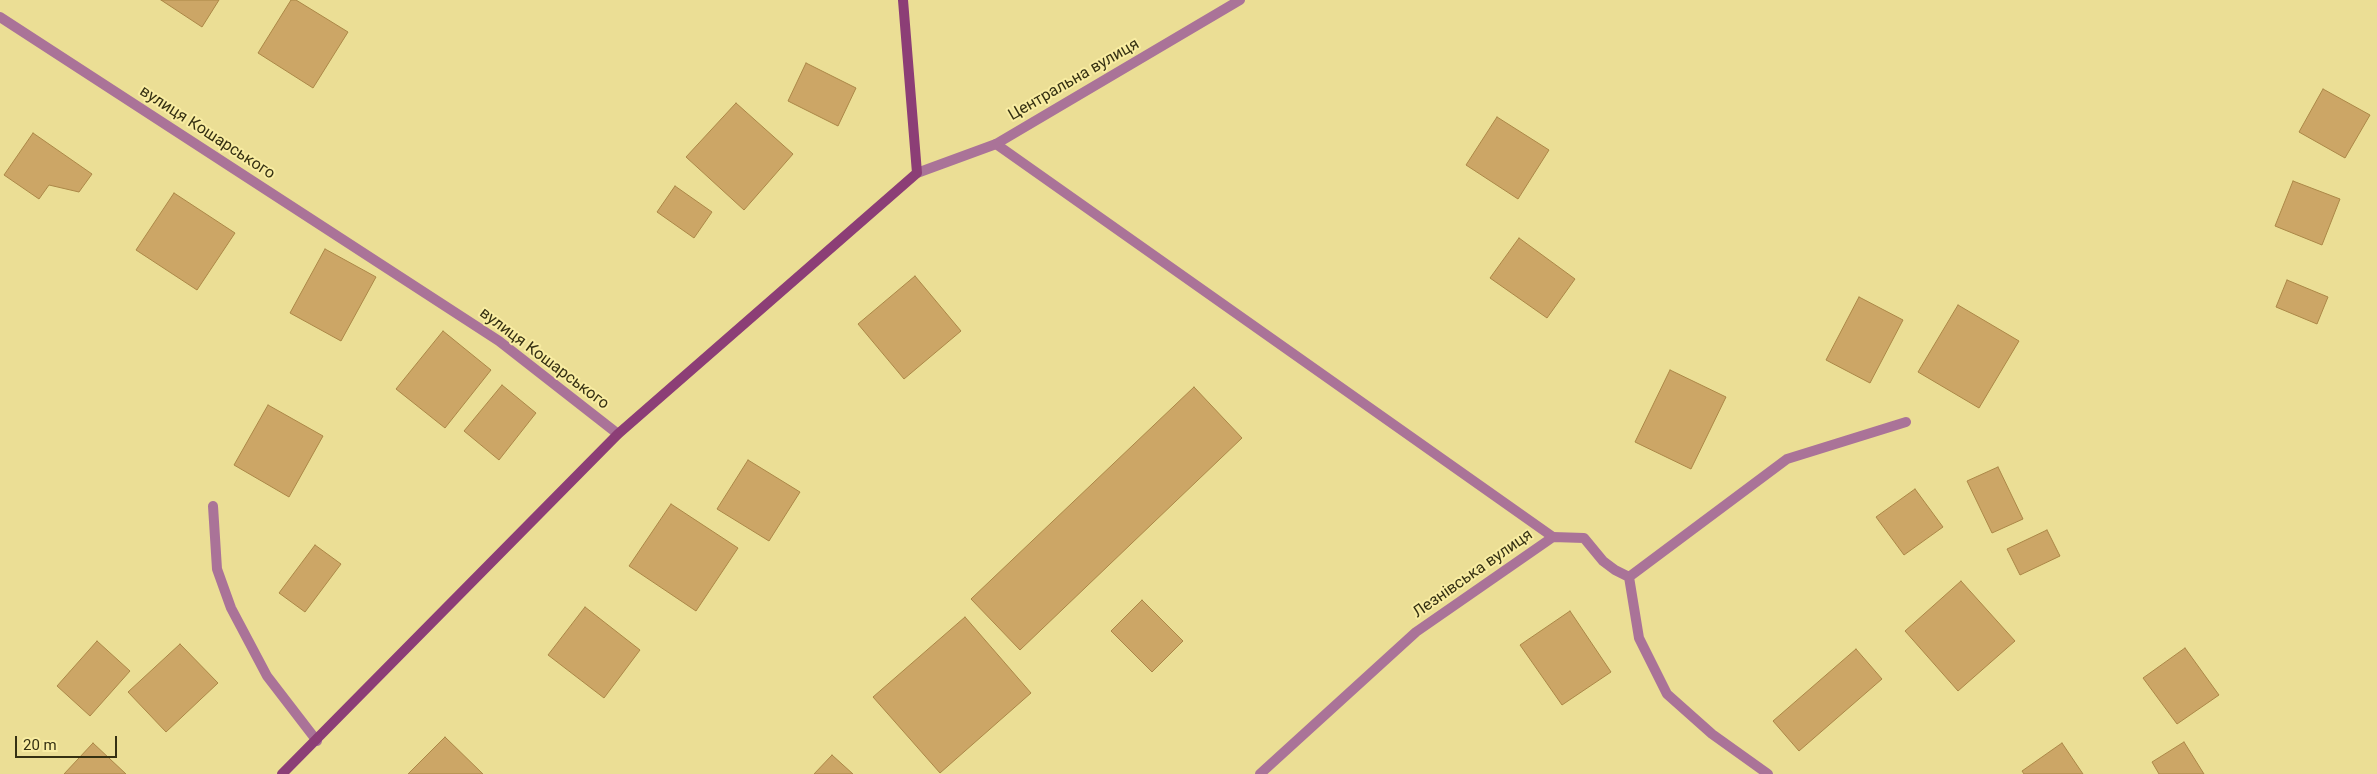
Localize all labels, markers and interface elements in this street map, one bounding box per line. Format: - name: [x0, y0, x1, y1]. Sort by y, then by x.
- street label: Центральна вулиця: [1005, 35, 1143, 125]
- street label: вулиця Кошарського: [136, 82, 278, 184]
- street label: вулиця Кошарського: [475, 304, 613, 414]
- street label: Лезнівська вулиця: [1409, 525, 1537, 623]
- scale bar: [18, 726, 120, 758]
- text: 20 m: [23, 736, 57, 754]

